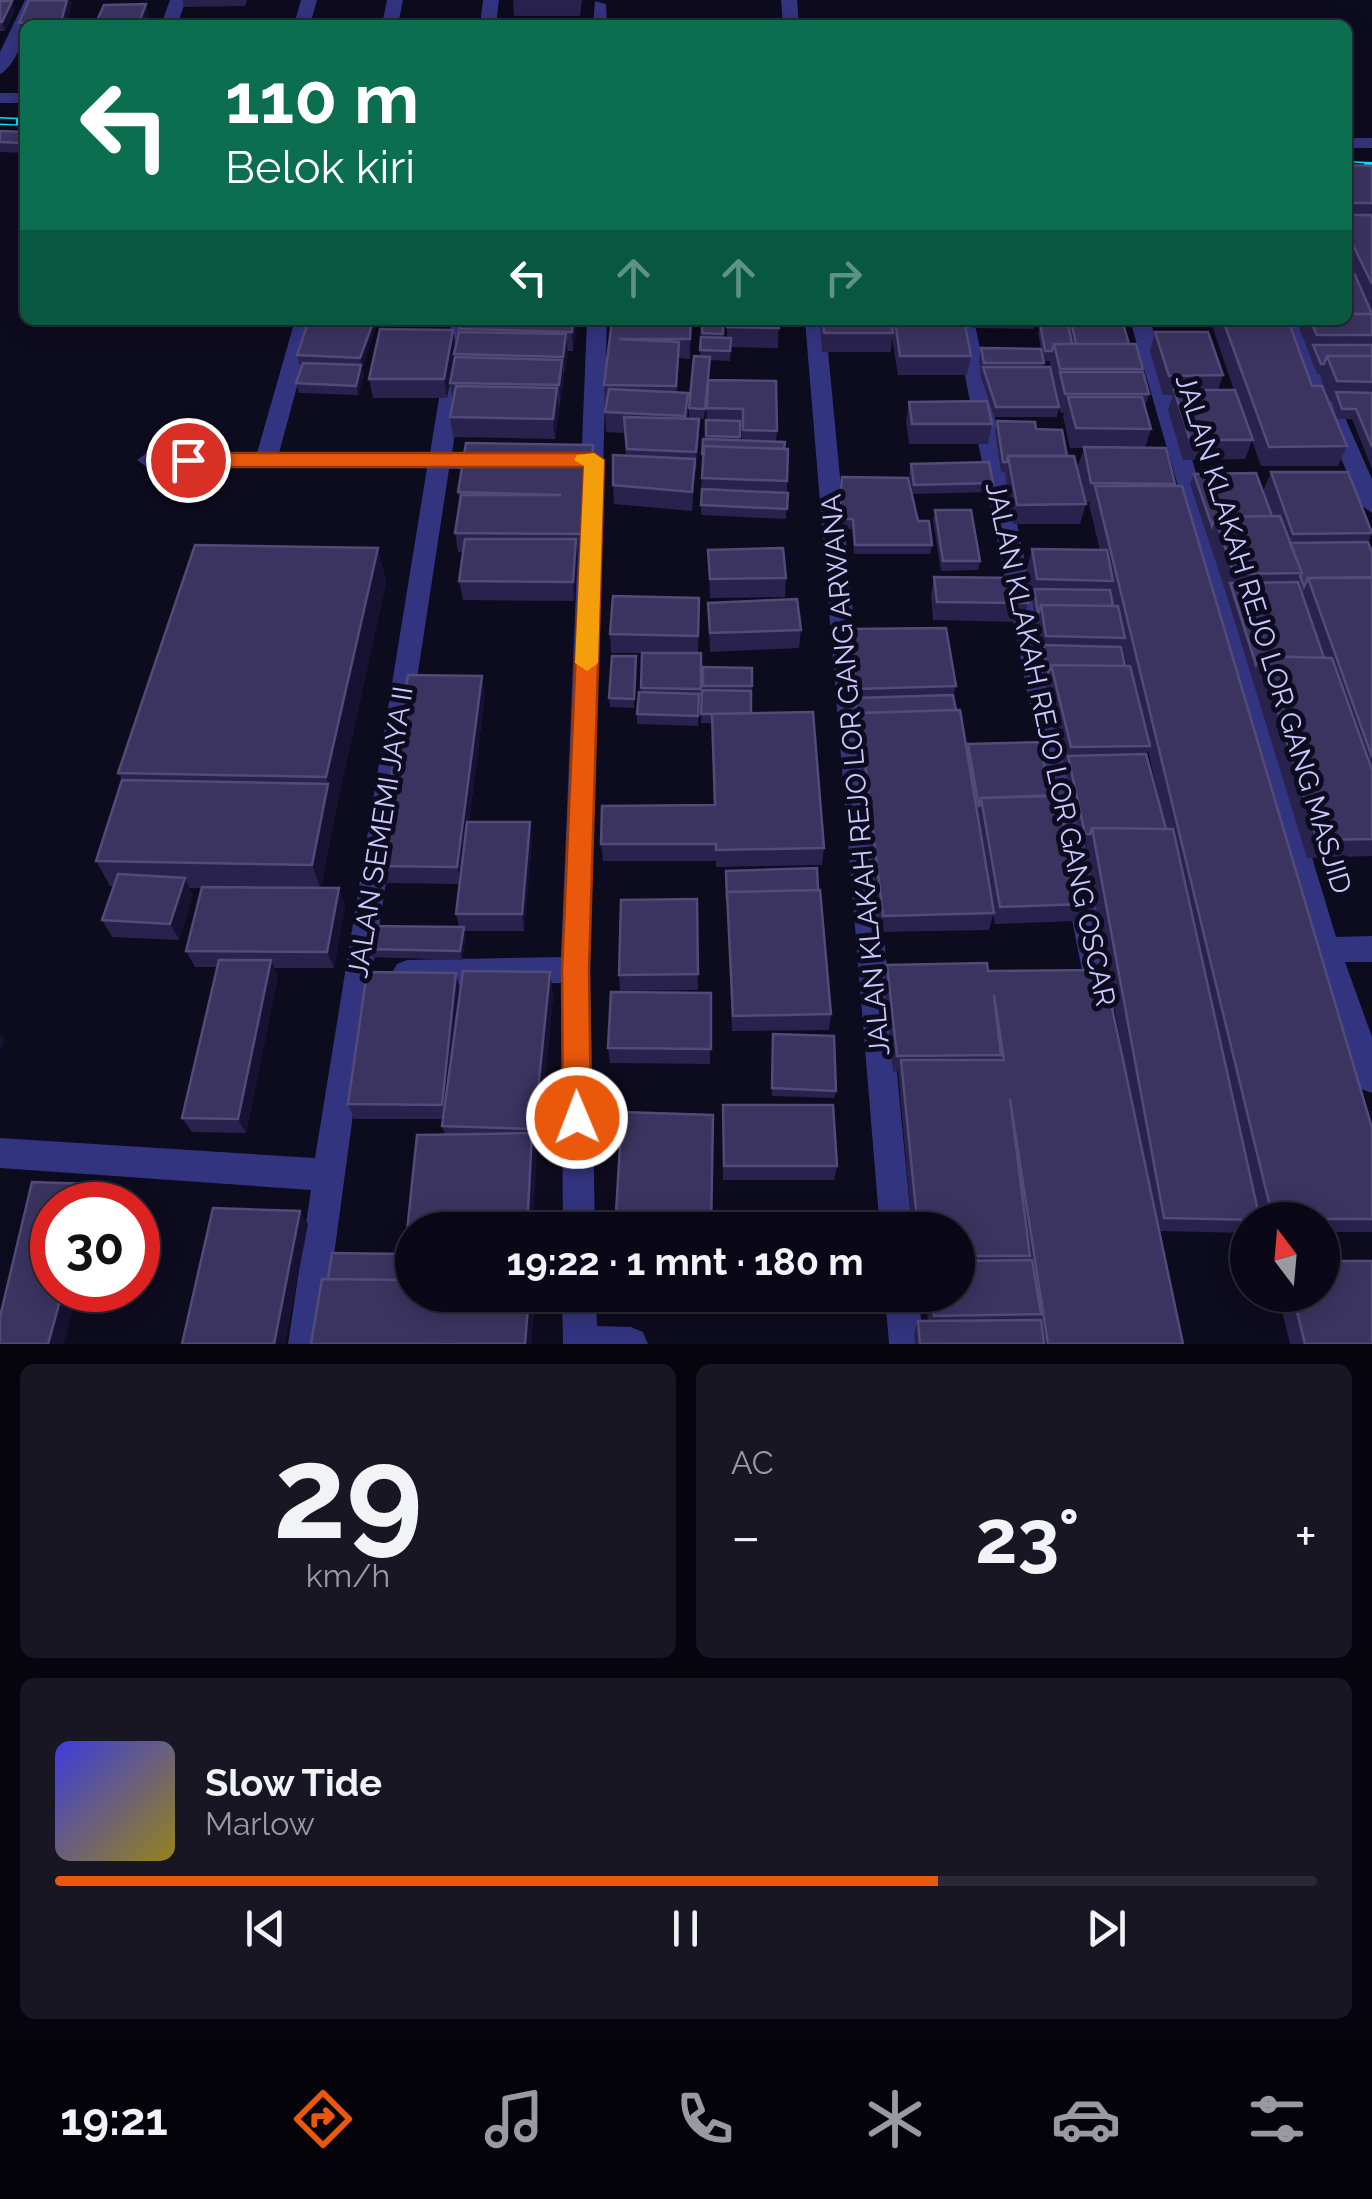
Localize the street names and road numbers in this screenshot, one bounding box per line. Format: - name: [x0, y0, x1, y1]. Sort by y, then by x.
- street label: JALAN KLAKAH REJO LOR GANG MASJID: [1169, 370, 1358, 898]
- street label: JALAN KLAKAH REJO LOR GANG OSCAR: [979, 479, 1122, 1009]
- street label: JALAN KLAKAH REJO LOR GANG ARWANA: [814, 493, 896, 1057]
- street label: JALAN SEMEMI JAYA II: [341, 684, 420, 980]

